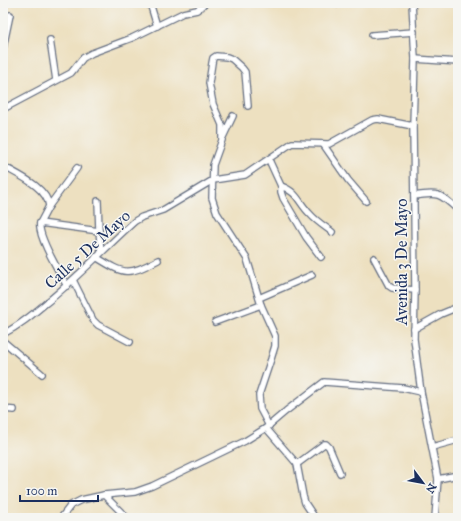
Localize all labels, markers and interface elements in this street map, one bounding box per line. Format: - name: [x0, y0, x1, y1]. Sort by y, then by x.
- street label: Avenida 3 De Mayo: [392, 199, 411, 326]
- street label: Calle 5 De Mayo: [41, 206, 134, 293]
- north arrow: [403, 463, 443, 503]
- scale bar: [20, 477, 98, 503]
- text: N: [423, 481, 439, 496]
- text: 100 m: [26, 484, 57, 498]

